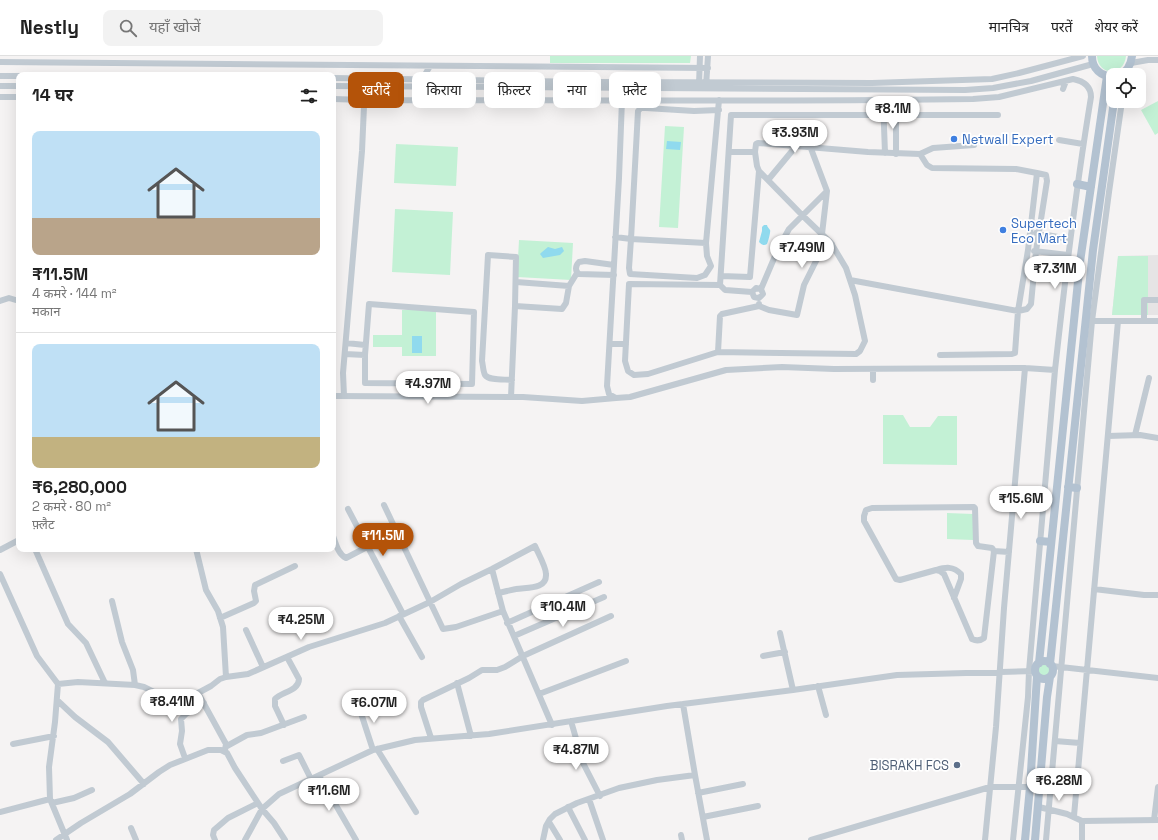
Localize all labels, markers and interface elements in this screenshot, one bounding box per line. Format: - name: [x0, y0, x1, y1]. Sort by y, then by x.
- search box: [103, 10, 383, 46]
- text: Nestly: [20, 15, 79, 40]
- icon: search: [117, 17, 139, 39]
- text: यहाँ खोजें: [149, 17, 201, 36]
- text: मानचित्र: [989, 18, 1029, 36]
- text: परतें: [1051, 18, 1073, 36]
- text: शेयर करें: [1095, 18, 1138, 36]
- map controls: [1106, 68, 1146, 108]
- button: locate: [1106, 68, 1146, 108]
- chip: खरीदें: [348, 72, 404, 108]
- chip: किराया: [412, 72, 476, 108]
- chip: फ़िल्टर: [484, 72, 545, 108]
- chip: नया: [553, 72, 601, 108]
- chip: फ़्लैट: [609, 72, 661, 108]
- text: 14 घर: [32, 84, 73, 106]
- icon: filters: [298, 85, 320, 107]
- pin: ₹8.1M: [865, 96, 921, 130]
- text: ₹8.1M: [875, 100, 911, 117]
- pin: ₹3.93M: [762, 120, 828, 154]
- text: ₹3.93M: [771, 124, 819, 141]
- place label: Netwall Expert: [962, 131, 1054, 148]
- marker: Netwall Expert: [949, 134, 959, 144]
- icon: home: [140, 157, 212, 229]
- place label: Supertech Eco Mart: [1011, 215, 1077, 247]
- marker: Supertech Eco Mart: [998, 225, 1008, 235]
- pin: ₹7.49M: [769, 235, 835, 269]
- text: ₹7.49M: [779, 239, 825, 256]
- pin: ₹7.31M: [1022, 256, 1088, 290]
- text: ₹7.31M: [1033, 260, 1077, 277]
- text: ₹11.5M: [32, 263, 88, 285]
- text: 4 कमरे · 144 m²: [32, 285, 117, 302]
- text: मकान: [32, 303, 60, 320]
- icon: home: [140, 370, 212, 442]
- pin: ₹4.97M: [395, 371, 461, 405]
- text: ₹4.97M: [405, 375, 451, 392]
- text: ₹6,280,000: [32, 476, 127, 498]
- pin: ₹15.6M: [988, 486, 1054, 520]
- text: ₹15.6M: [998, 490, 1044, 507]
- text: 2 कमरे · 80 m²: [32, 498, 111, 515]
- text: फ़्लैट: [32, 516, 55, 533]
- pin: ₹11.5M: [350, 523, 416, 557]
- text: ₹11.5M: [362, 527, 404, 544]
- pin: ₹10.4M: [530, 594, 596, 628]
- text: ₹10.4M: [540, 598, 586, 615]
- pin: ₹4.25M: [268, 607, 334, 641]
- text: ₹4.25M: [277, 611, 325, 628]
- pin: ₹8.41M: [139, 689, 205, 723]
- pin: ₹6.07M: [341, 690, 407, 724]
- text: ₹8.41M: [150, 693, 194, 710]
- text: ₹6.07M: [351, 694, 397, 711]
- pin: ₹4.87M: [543, 737, 609, 771]
- text: ₹4.87M: [553, 741, 599, 758]
- place label: BISRAKH FCS: [870, 757, 949, 774]
- marker: BISRAKH FCS: [952, 760, 962, 770]
- pin: ₹6.28M: [1026, 768, 1092, 802]
- text: ₹6.28M: [1036, 772, 1082, 789]
- pin: ₹11.6M: [296, 778, 362, 812]
- text: ₹11.6M: [307, 782, 351, 799]

